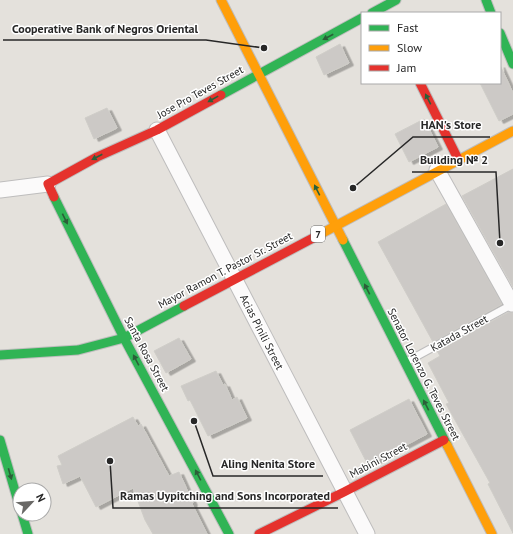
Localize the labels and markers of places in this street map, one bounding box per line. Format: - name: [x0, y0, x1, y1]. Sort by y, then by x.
- callout: Cooperative Bank of Negros Oriental: [3, 16, 206, 40]
- callout: HAN's Store: [413, 113, 490, 137]
- callout: Building № 2: [412, 148, 496, 172]
- callout: Aling Nenita Store: [213, 452, 323, 476]
- callout: Ramas Uypitching and Sons Incorporated: [113, 484, 338, 508]

